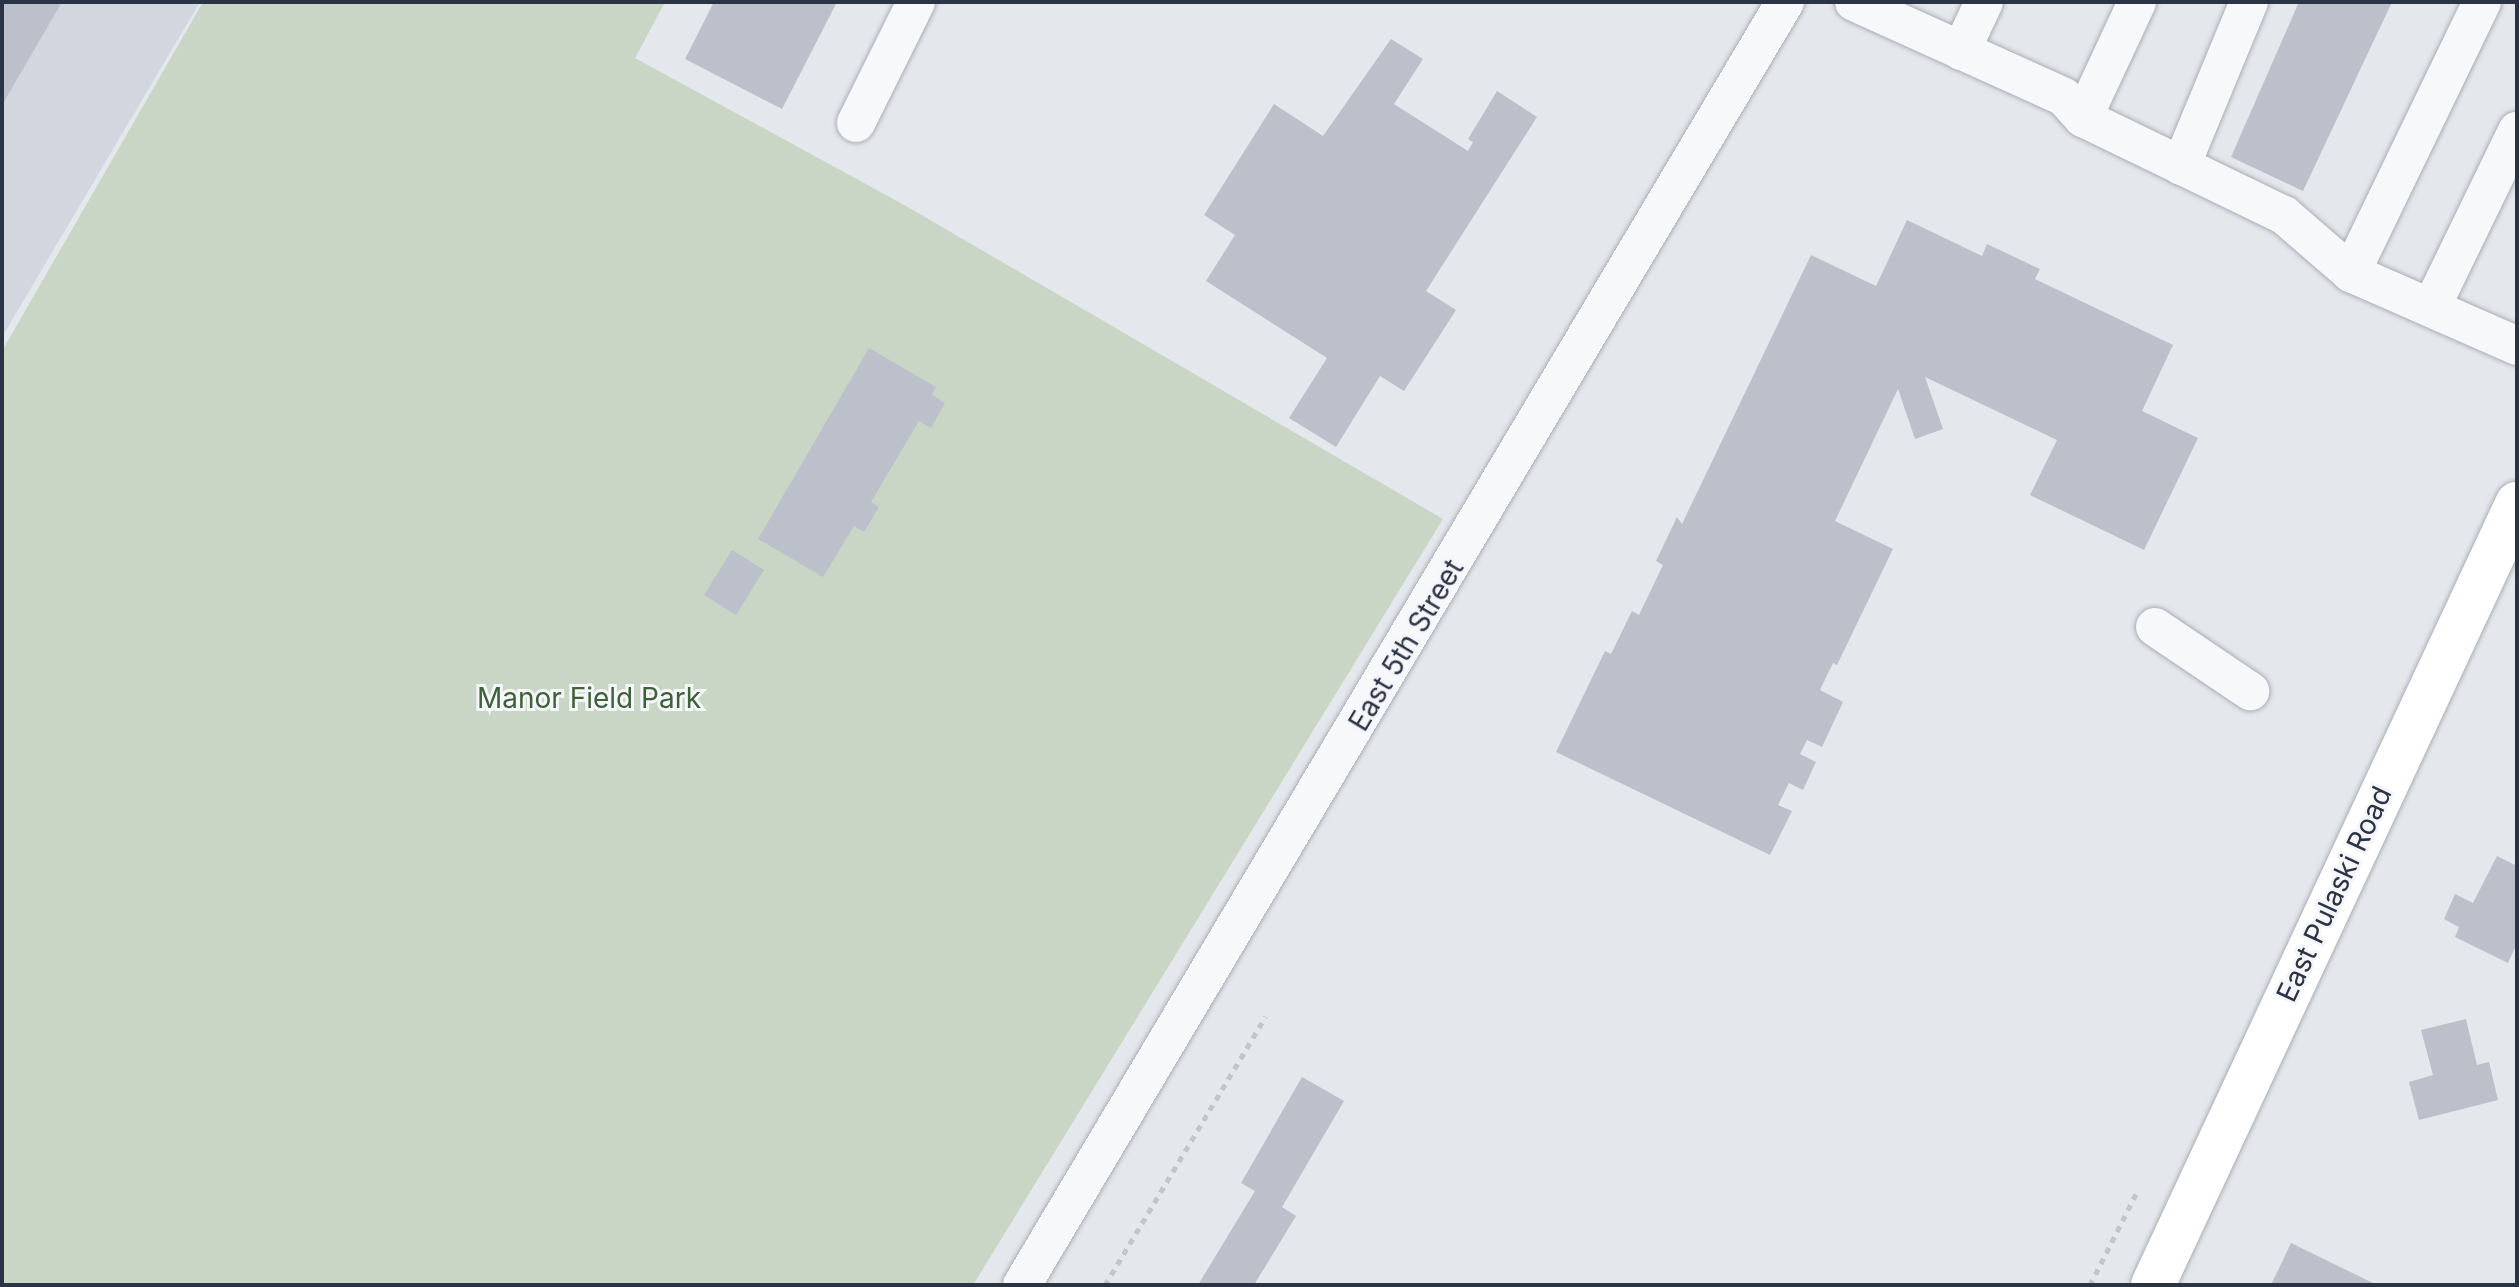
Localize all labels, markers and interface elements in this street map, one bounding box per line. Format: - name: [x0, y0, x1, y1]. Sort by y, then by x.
- street label: East 5th Street: [1342, 553, 1470, 737]
- park label: Manor Field Park: [477, 681, 701, 715]
- street label: East Pulaski Road: [2269, 781, 2399, 1007]

